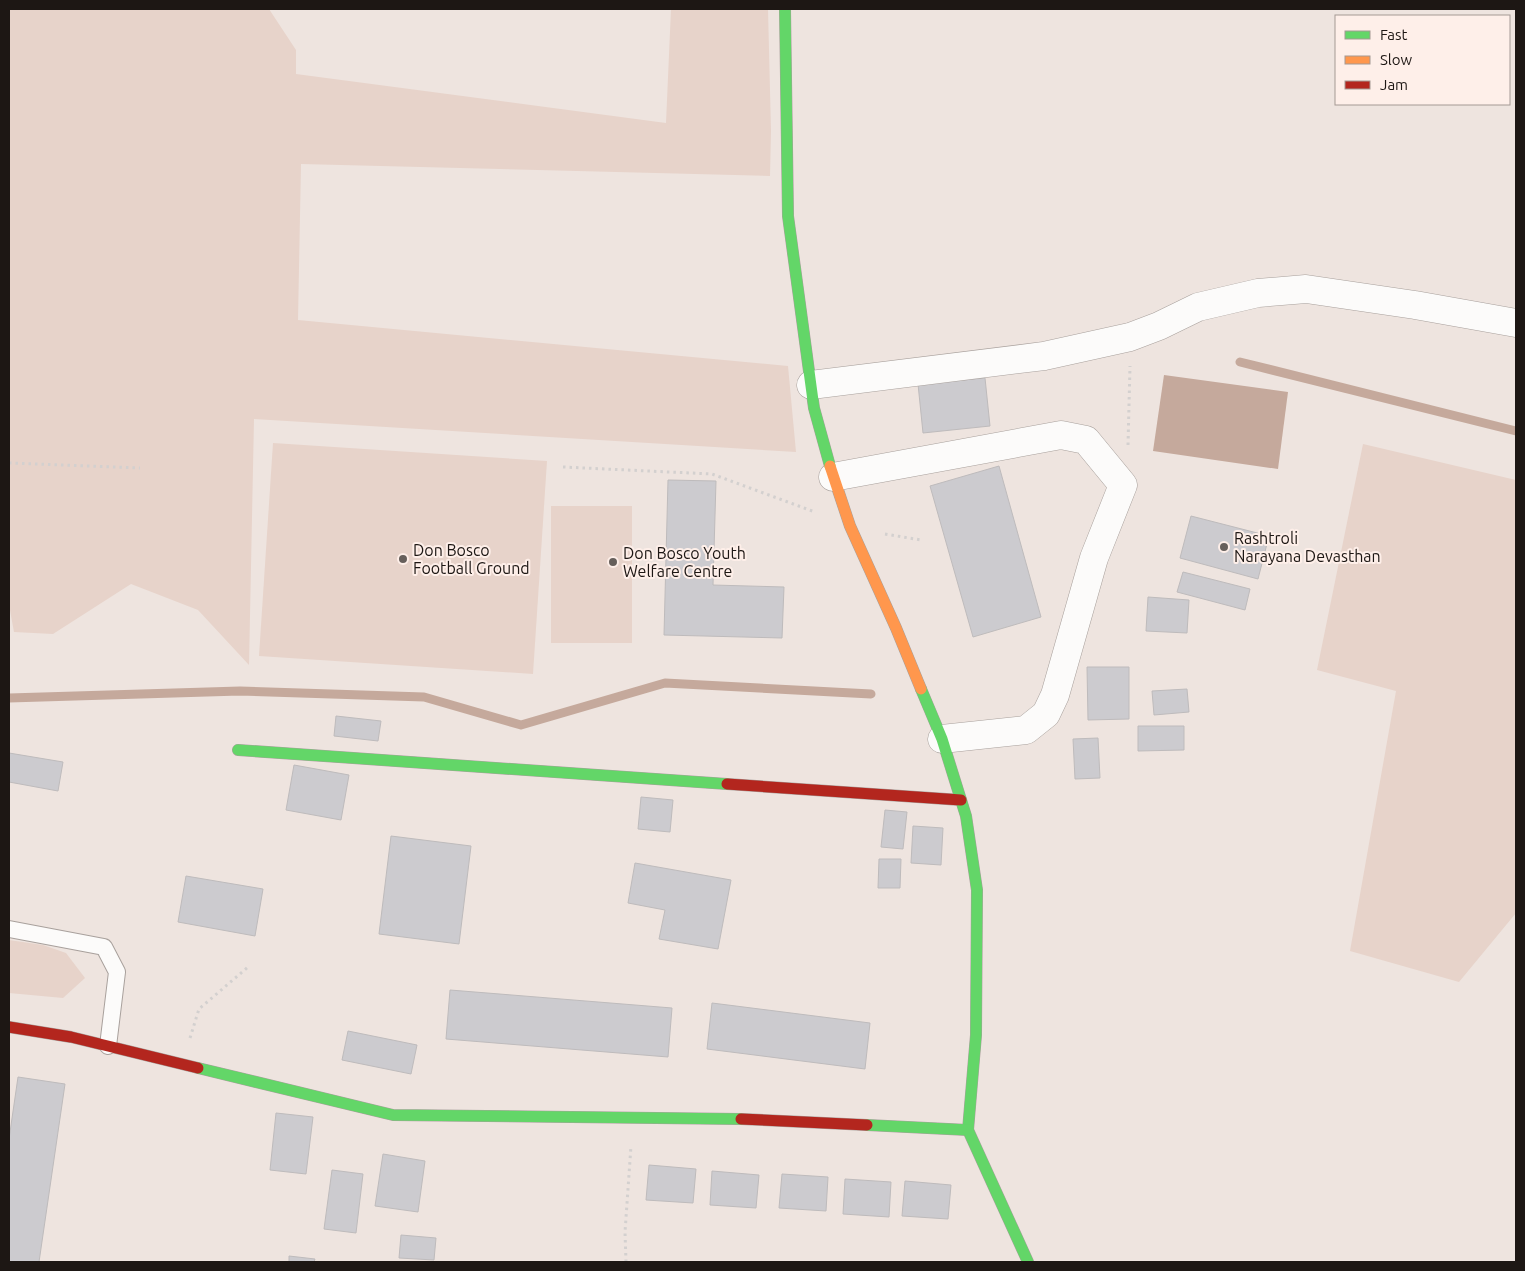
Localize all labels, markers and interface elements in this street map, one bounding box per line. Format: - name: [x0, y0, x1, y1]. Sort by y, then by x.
- legend: [1335, 15, 1510, 105]
- text: Fast: [1380, 26, 1408, 43]
- text: Slow: [1380, 51, 1413, 68]
- text: Jam: [1380, 76, 1408, 93]
- place label: Rashtroli Narayana Devasthan: [1234, 529, 1381, 565]
- place label: Don Bosco Football Ground: [413, 541, 530, 577]
- marker: Rashtroli Narayana Devasthan: [1218, 541, 1230, 553]
- place label: Don Bosco Youth Welfare Centre: [623, 544, 746, 580]
- marker: Don Bosco Football Ground: [397, 553, 409, 565]
- marker: Don Bosco Youth Welfare Centre: [607, 556, 619, 568]

